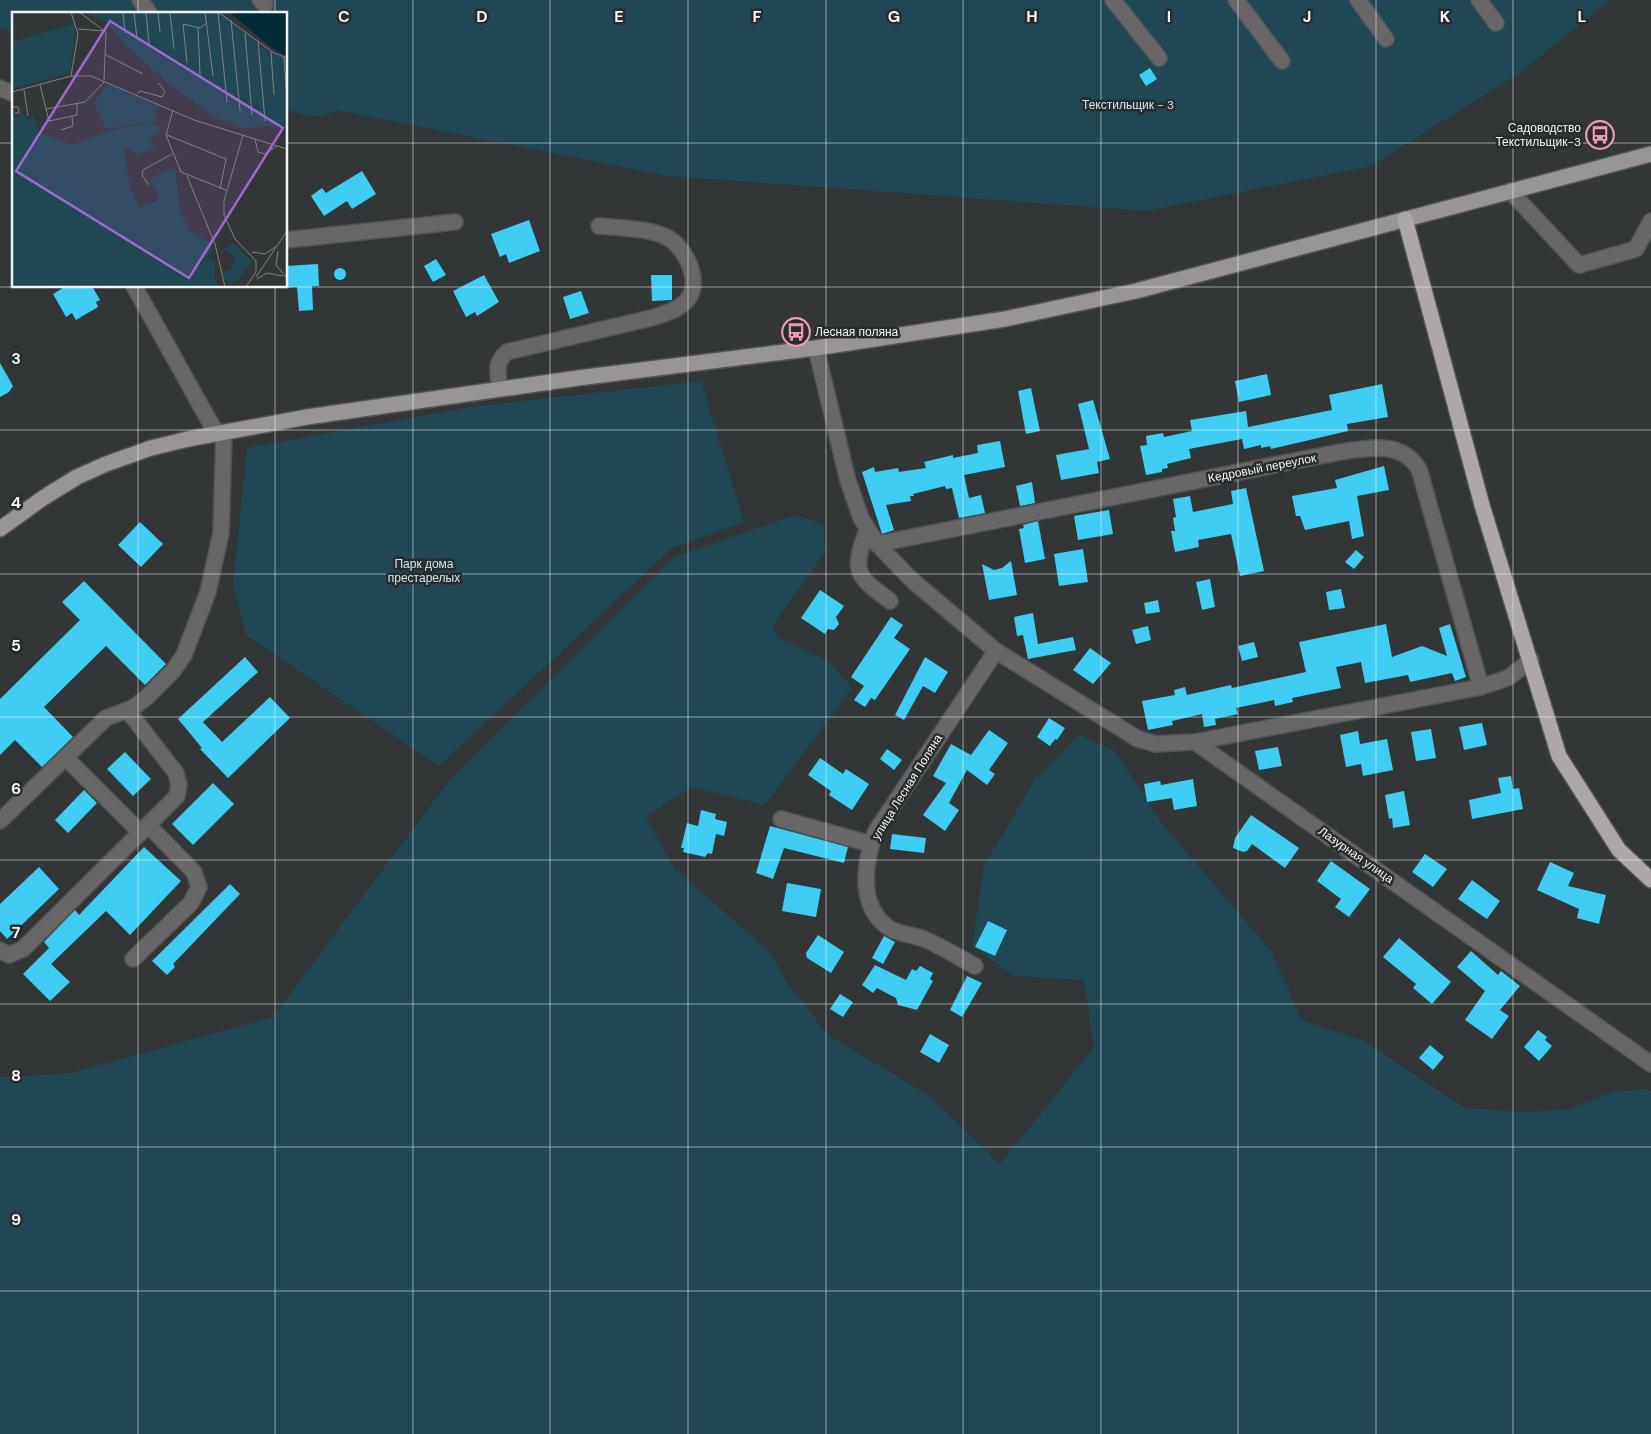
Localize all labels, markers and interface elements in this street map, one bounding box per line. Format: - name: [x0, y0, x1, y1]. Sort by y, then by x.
- text: C: [338, 6, 350, 27]
- text: D: [476, 6, 488, 27]
- text: E: [614, 6, 624, 27]
- text: F: [753, 6, 762, 27]
- text: G: [888, 6, 900, 27]
- text: H: [1026, 6, 1038, 27]
- text: I: [1167, 6, 1171, 27]
- text: J: [1303, 6, 1311, 27]
- text: K: [1440, 6, 1451, 27]
- text: L: [1578, 6, 1587, 27]
- inset map: [12, 12, 288, 288]
- park label: Текстильщик - 3: [1082, 97, 1174, 113]
- place label: Садоводство Текстильщик-3: [1495, 120, 1581, 150]
- bus stop icon: Садоводство Текстильщик-3: [1585, 120, 1615, 150]
- bus stop icon: Лесная поляна: [781, 317, 811, 347]
- place label: Лесная поляна: [815, 324, 899, 340]
- text: 3: [11, 348, 21, 369]
- street label: Кедровый переулок: [1207, 450, 1318, 486]
- text: 4: [11, 492, 21, 513]
- park label: Парк дома престарелых: [388, 556, 460, 586]
- text: 5: [11, 635, 21, 656]
- street label: улица Лесная Поляна: [868, 731, 946, 843]
- text: 6: [11, 778, 21, 799]
- street label: Лазурная улица: [1315, 823, 1397, 887]
- text: 7: [12, 922, 21, 943]
- text: 8: [11, 1065, 21, 1086]
- text: 9: [11, 1209, 21, 1230]

